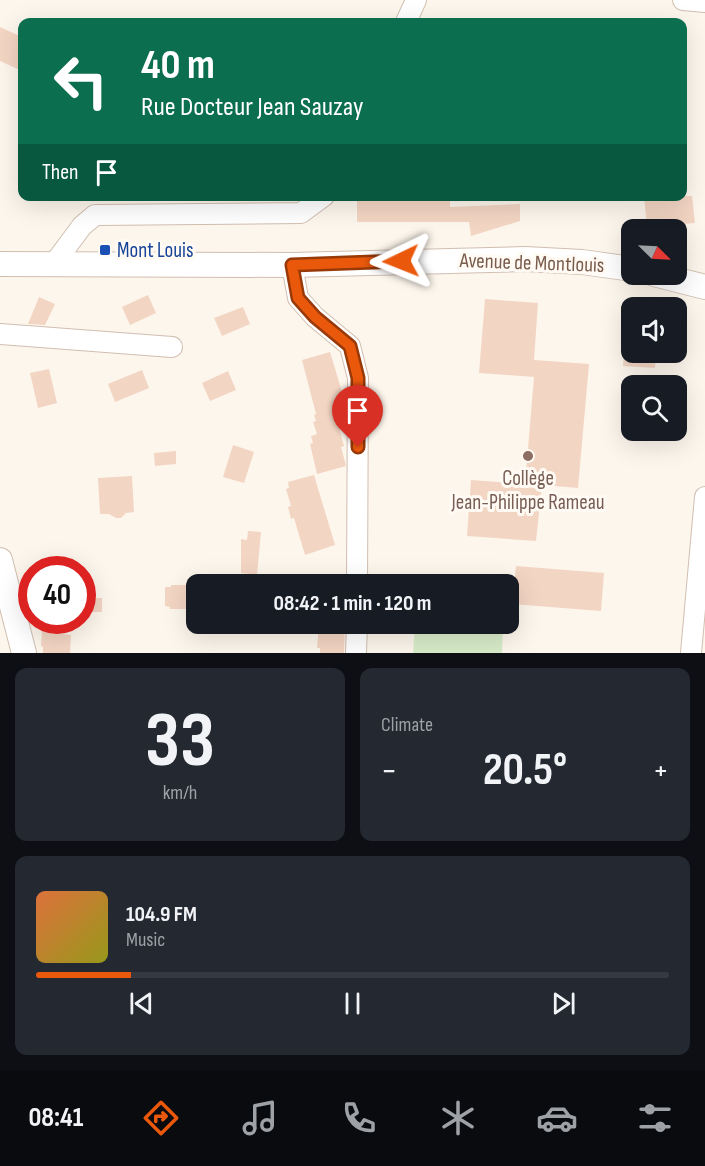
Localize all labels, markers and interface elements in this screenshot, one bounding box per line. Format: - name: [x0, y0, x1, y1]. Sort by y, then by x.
- text: 40 m: [141, 40, 215, 91]
- icon: left: [42, 42, 120, 120]
- text: Rue Docteur Jean Sauzay: [141, 91, 363, 123]
- icon: arrive: [90, 156, 123, 189]
- text: Then: [42, 159, 78, 186]
- north arrow: [621, 219, 687, 285]
- map controls: [621, 219, 687, 441]
- position arrow: [369, 229, 433, 293]
- place label: Mont Louis: [117, 238, 194, 263]
- marker: Mont Louis: [98, 243, 112, 257]
- street label: Avenue de Montlouis: [458, 248, 605, 278]
- button: sound: [621, 297, 687, 363]
- button: search: [621, 375, 687, 441]
- pin: [332, 385, 383, 447]
- icon: arrive: [341, 394, 374, 427]
- marker: Collège Jean-Philippe Rameau: [521, 449, 535, 463]
- place label: Collège Jean-Philippe Rameau: [450, 466, 605, 515]
- speed limit sign: 40: [18, 556, 96, 634]
- text: 08:42 · 1 min · 120 m: [274, 590, 431, 617]
- text: 33: [145, 695, 215, 788]
- text: Climate: [381, 713, 433, 737]
- text: 20.5°: [483, 743, 567, 798]
- text: −: [381, 751, 397, 791]
- text: +: [653, 751, 669, 791]
- text: km/h: [163, 781, 197, 805]
- text: 104.9 FM: [126, 901, 197, 928]
- text: Music: [126, 928, 165, 952]
- icon: previous: [125, 987, 158, 1020]
- icon: pause: [336, 987, 369, 1020]
- icon: next: [547, 987, 580, 1020]
- icon: directions: [140, 1097, 182, 1139]
- icon: music: [239, 1097, 281, 1139]
- icon: phone: [338, 1097, 380, 1139]
- icon: climate: [437, 1097, 479, 1139]
- icon: car: [536, 1097, 578, 1139]
- icon: filters: [634, 1097, 676, 1139]
- text: 08:41: [28, 1102, 83, 1134]

